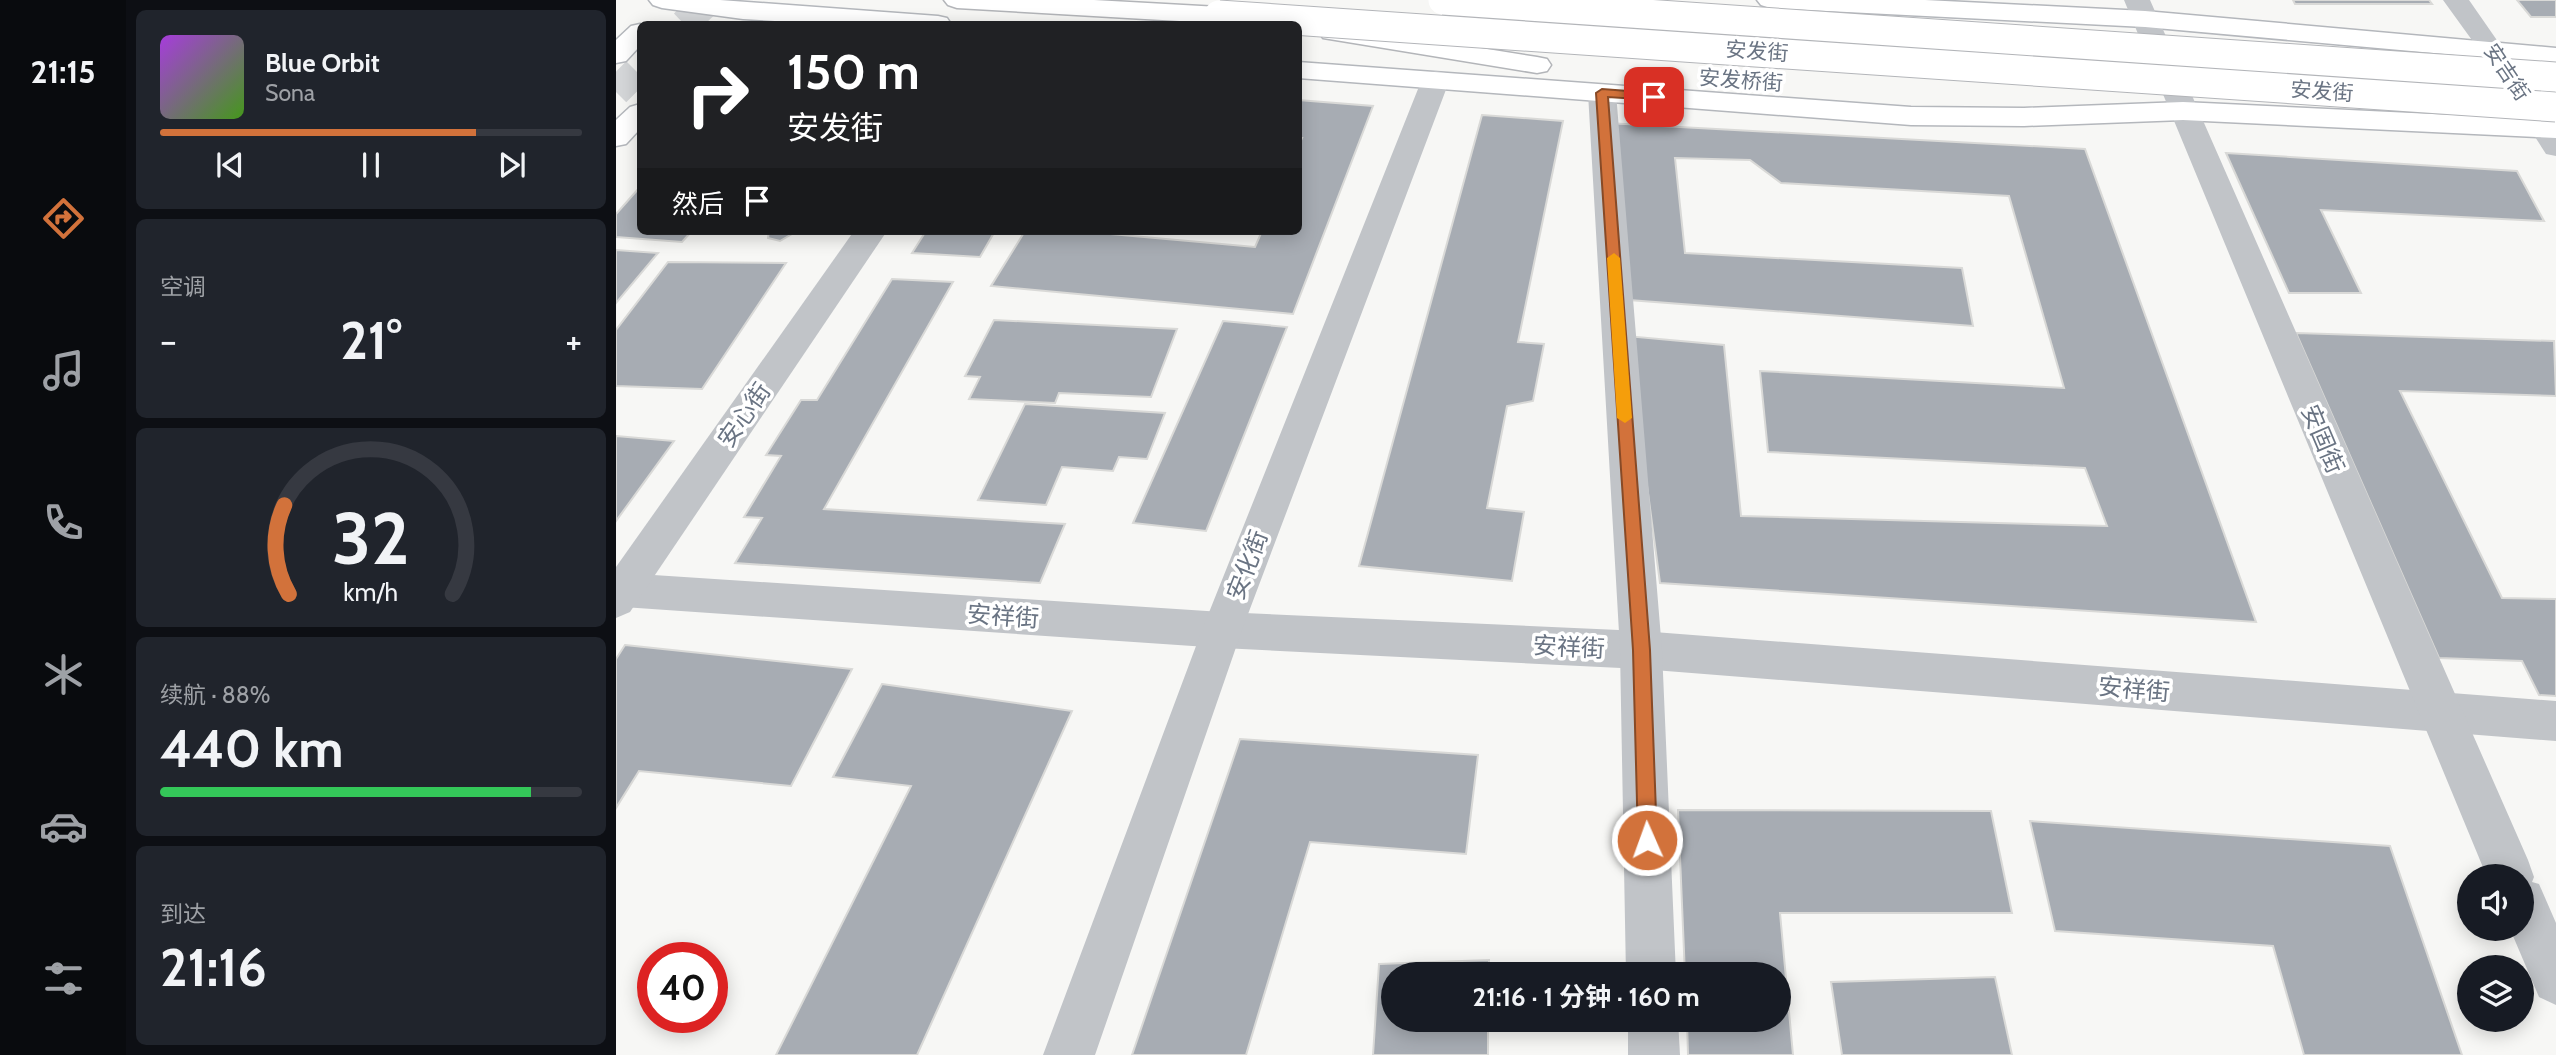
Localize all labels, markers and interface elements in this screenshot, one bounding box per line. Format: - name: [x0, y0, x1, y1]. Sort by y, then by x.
- street label: 安发街: [1725, 36, 1789, 66]
- street label: 安吉街: [2479, 39, 2535, 105]
- text: 150 m: [787, 42, 920, 101]
- text: Blue Orbit: [265, 47, 380, 79]
- icon: right: [672, 49, 763, 140]
- text: 21:15: [31, 52, 95, 91]
- street label: 安发桥街: [1698, 65, 1784, 95]
- pin: [1624, 67, 1684, 127]
- street label: 安发街: [2290, 76, 2354, 106]
- icon: arrive: [1635, 78, 1673, 116]
- text: Sona: [265, 79, 315, 107]
- text: 安发街: [787, 108, 883, 147]
- icon: previous: [211, 146, 249, 184]
- icon: pause: [352, 146, 390, 184]
- icon: next: [493, 146, 531, 184]
- icon: arrive: [738, 182, 776, 220]
- text: 然后: [672, 188, 724, 220]
- icon: directions: [39, 194, 88, 243]
- text: 空调: [160, 273, 206, 301]
- text: 21°: [340, 309, 402, 372]
- text: −: [160, 317, 177, 364]
- text: +: [565, 317, 582, 364]
- icon: music: [39, 346, 88, 395]
- street label: 安心街: [711, 377, 777, 453]
- street label: 安固街: [2296, 400, 2350, 478]
- text: 32: [332, 494, 410, 582]
- icon: phone: [39, 498, 88, 547]
- street label: 安化街: [1221, 526, 1273, 604]
- text: km/h: [344, 576, 398, 606]
- street label: 安祥街: [966, 599, 1040, 633]
- street label: 安祥街: [1532, 631, 1606, 663]
- icon: climate: [39, 650, 88, 699]
- street label: 安祥街: [2097, 671, 2171, 707]
- text: 续航 · 88%: [160, 681, 270, 709]
- text: 440 km: [160, 717, 343, 780]
- icon: car: [39, 802, 88, 851]
- position arrow: [1610, 803, 1684, 877]
- map controls: [2457, 864, 2534, 1032]
- button: sound: [2457, 864, 2534, 941]
- text: 到达: [160, 900, 206, 928]
- text: 21:16: [160, 936, 267, 999]
- speed limit sign: 40: [637, 942, 728, 1033]
- icon: filters: [39, 954, 88, 1003]
- button: layers: [2457, 955, 2534, 1032]
- text: 21:16 · 1 分钟 · 160 m: [1472, 981, 1700, 1013]

